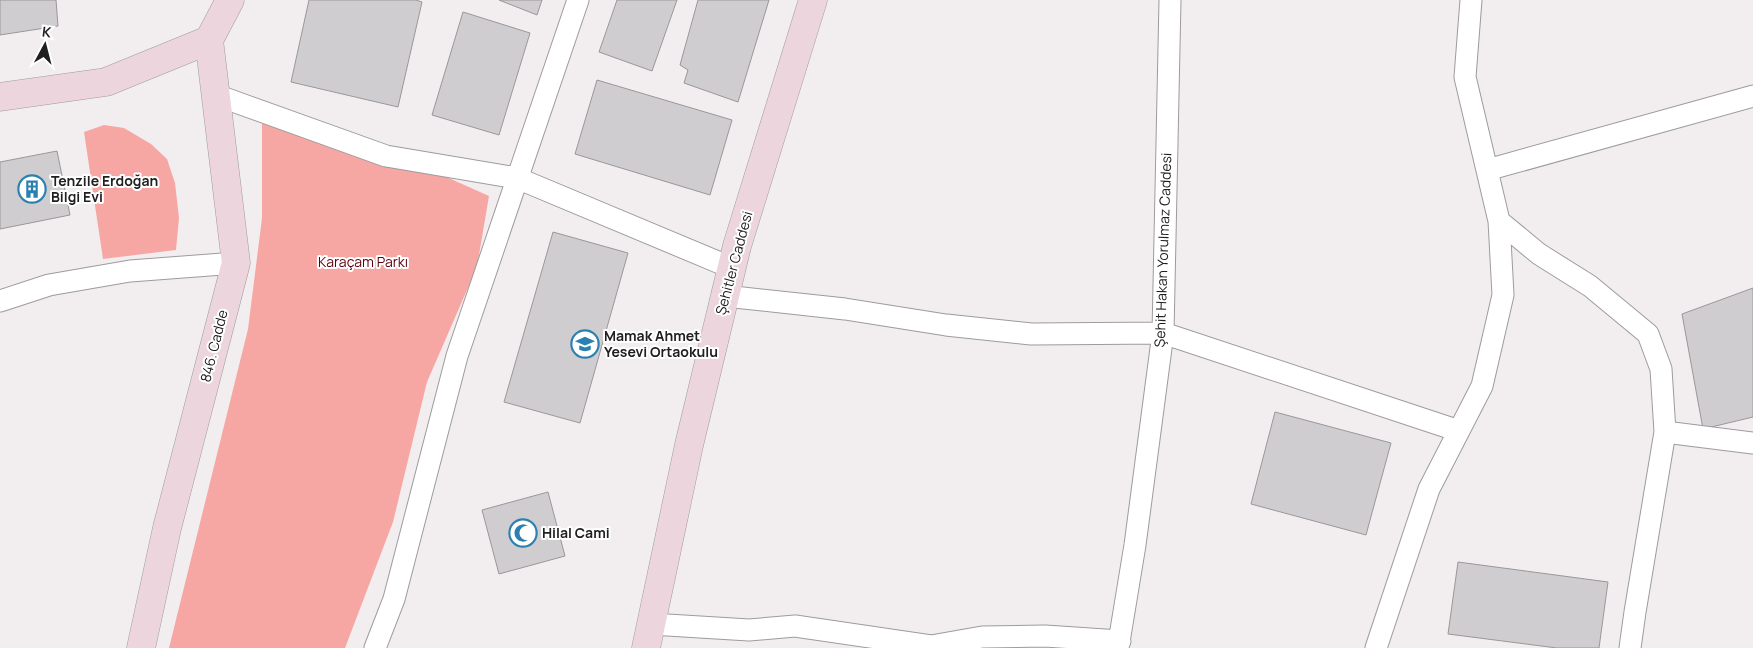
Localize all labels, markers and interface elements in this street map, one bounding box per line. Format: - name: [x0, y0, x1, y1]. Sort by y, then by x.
- north arrow: [20, 20, 70, 70]
- text: K: [41, 22, 53, 42]
- street label: Şehit Hakan Yorulmaz Caddesi: [1150, 152, 1175, 348]
- place label: Tenzile Erdoğan Bilgi Evi: [51, 171, 158, 206]
- building icon: Tenzile Erdoğan Bilgi Evi: [17, 174, 47, 204]
- street label: Şehitler Caddesi: [711, 209, 756, 317]
- park label: Karaçam Parkı: [318, 252, 408, 271]
- street label: 846. Cadde: [195, 308, 232, 384]
- place label: Mamak Ahmet Yesevi Ortaokulu: [604, 326, 718, 361]
- school or university icon: Mamak Ahmet Yesevi Ortaokulu: [570, 329, 600, 359]
- mosque icon: Hilal Cami: [508, 518, 538, 548]
- place label: Hilal Cami: [542, 523, 610, 542]

